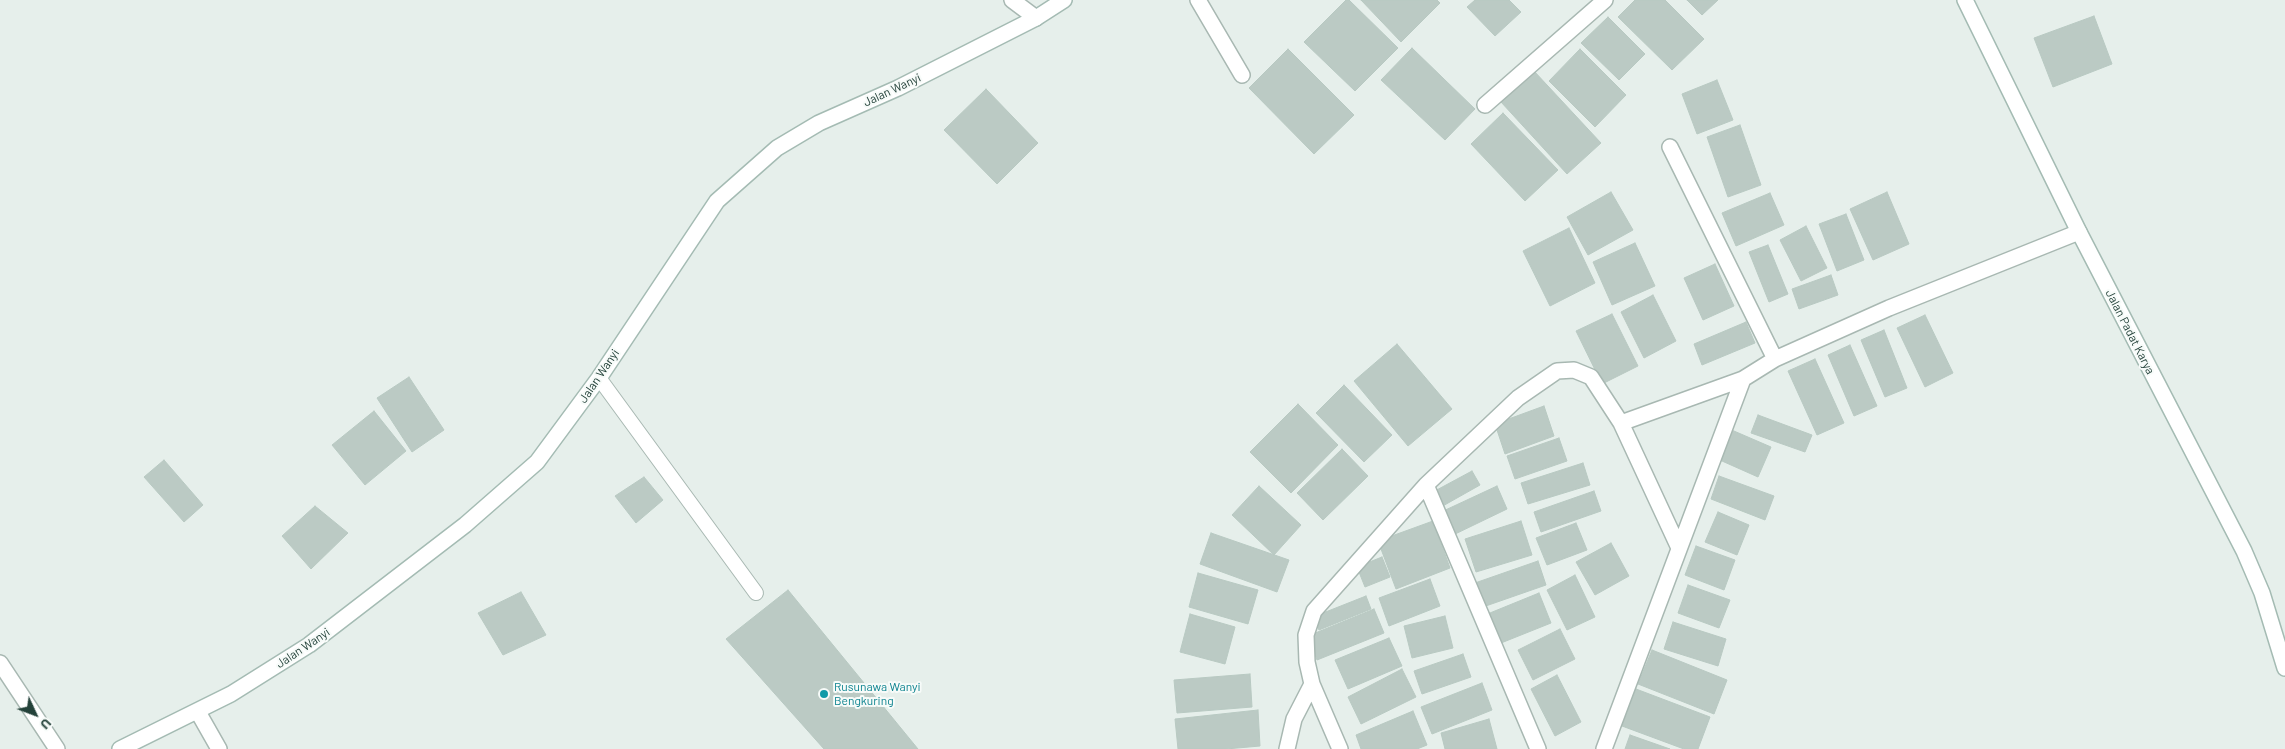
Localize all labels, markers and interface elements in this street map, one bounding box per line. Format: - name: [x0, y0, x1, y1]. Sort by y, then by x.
- street label: Jalan Wanyi: [861, 70, 923, 110]
- street label: Jalan Padat Karya: [2102, 287, 2158, 377]
- street label: Jalan Wanyi: [576, 346, 622, 406]
- street label: Jalan Wanyi: [273, 625, 333, 671]
- place label: Rusunawa Wanyi Bengkuring: [834, 680, 921, 708]
- marker: Rusunawa Wanyi Bengkuring: [818, 688, 830, 700]
- north arrow: [10, 689, 60, 739]
- text: U: [37, 716, 56, 734]

